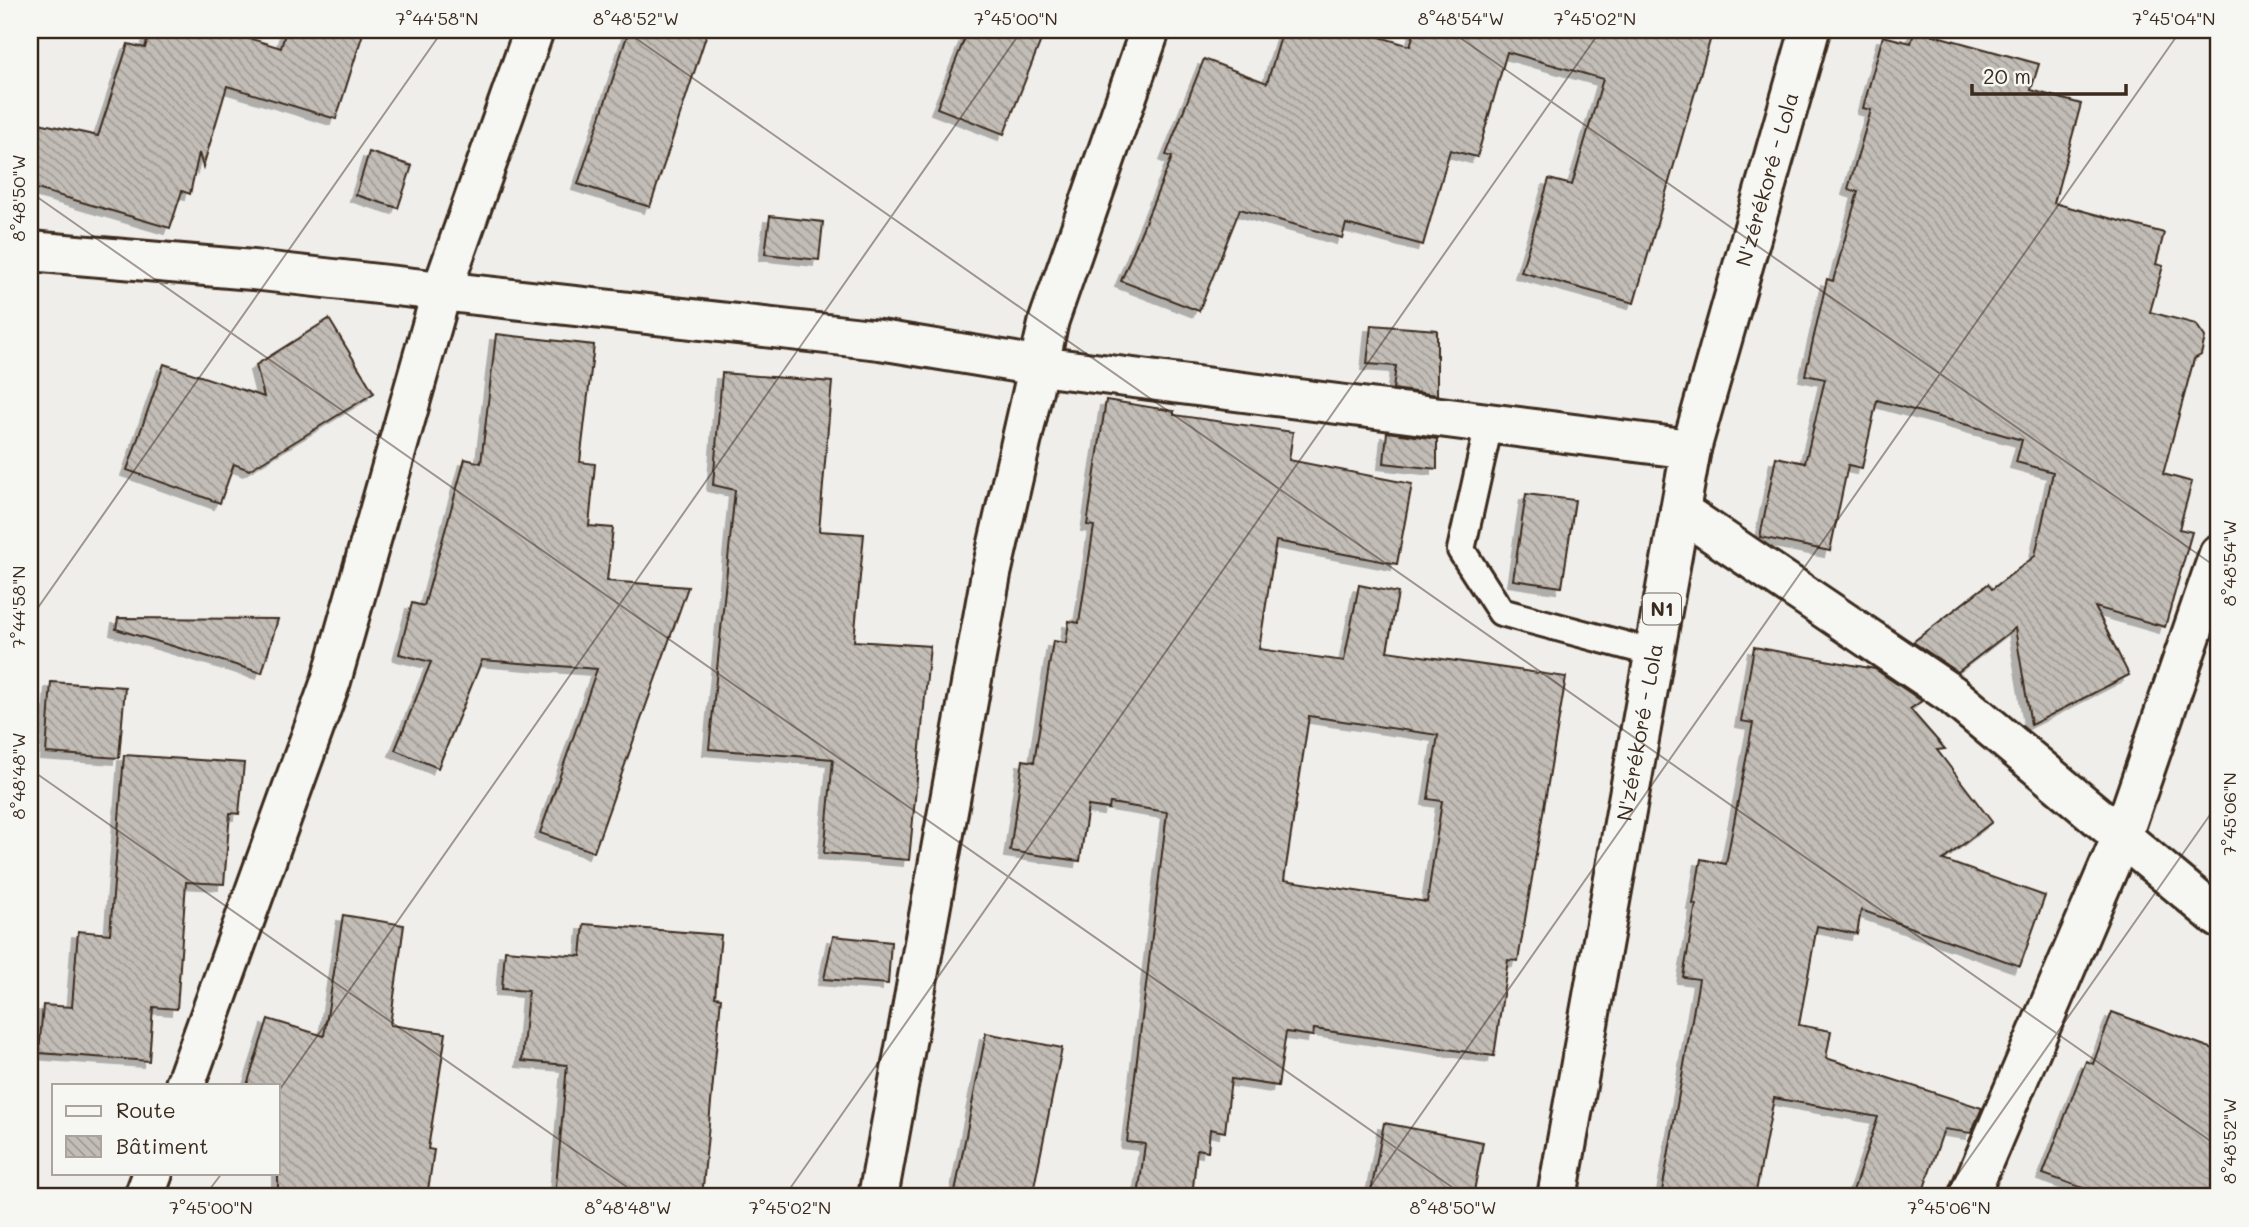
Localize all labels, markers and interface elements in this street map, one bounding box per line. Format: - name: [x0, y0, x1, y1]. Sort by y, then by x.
- text: 7°44'58"N: [395, 6, 479, 30]
- text: 8°48'52"W: [593, 6, 679, 30]
- text: 7°45'00"N: [974, 6, 1058, 30]
- text: 8°48'54"W: [1418, 6, 1504, 30]
- text: 7°45'02"N: [1554, 6, 1636, 30]
- text: 7°45'04"N: [2132, 6, 2216, 30]
- scale bar: [1972, 52, 2126, 96]
- text: 20 m: [1983, 62, 2031, 89]
- street label: N'zérékoré - Lola: [1729, 89, 1804, 269]
- text: 8°48'50"W: [6, 154, 30, 242]
- text: 8°48'54"W: [2217, 520, 2241, 606]
- text: 7°44'58"N: [6, 565, 30, 649]
- road number: N1: [1643, 594, 1681, 624]
- street label: N'zérékoré - Lola: [1610, 641, 1668, 823]
- text: 8°48'48"W: [6, 733, 30, 819]
- text: 7°45'06"N: [2217, 772, 2241, 856]
- legend: [52, 1084, 280, 1174]
- text: Route: [116, 1096, 176, 1123]
- text: 8°48'52"W: [2217, 1098, 2241, 1184]
- text: Bâtiment: [116, 1132, 208, 1159]
- text: 7°45'00"N: [169, 1195, 253, 1219]
- text: 8°48'48"W: [585, 1195, 671, 1219]
- text: 7°45'02"N: [749, 1195, 831, 1219]
- text: 8°48'50"W: [1409, 1195, 1497, 1219]
- text: 7°45'06"N: [1907, 1195, 1991, 1219]

